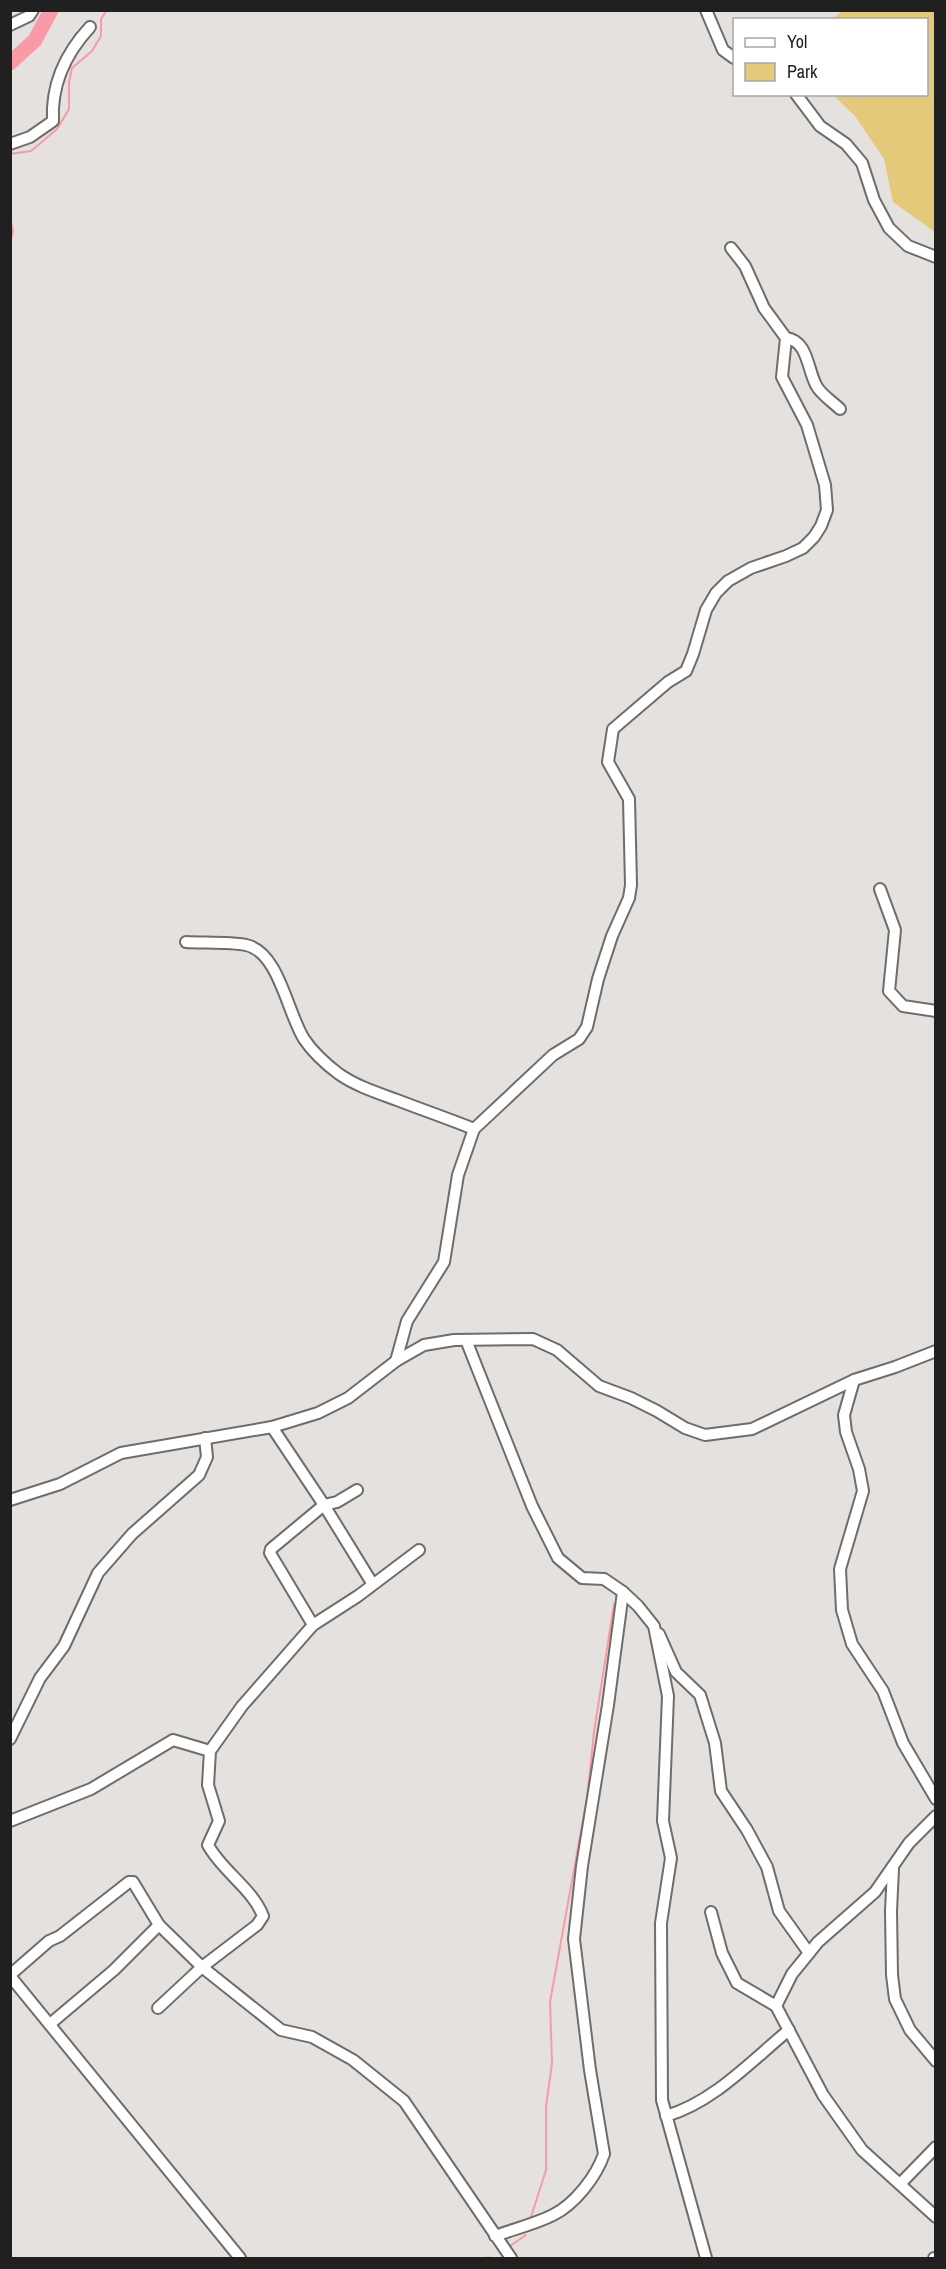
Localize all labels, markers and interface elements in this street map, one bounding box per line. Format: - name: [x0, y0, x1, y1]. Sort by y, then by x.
- legend: [733, 18, 928, 96]
- text: Yol: [787, 29, 807, 54]
- text: Park: [787, 59, 818, 84]

